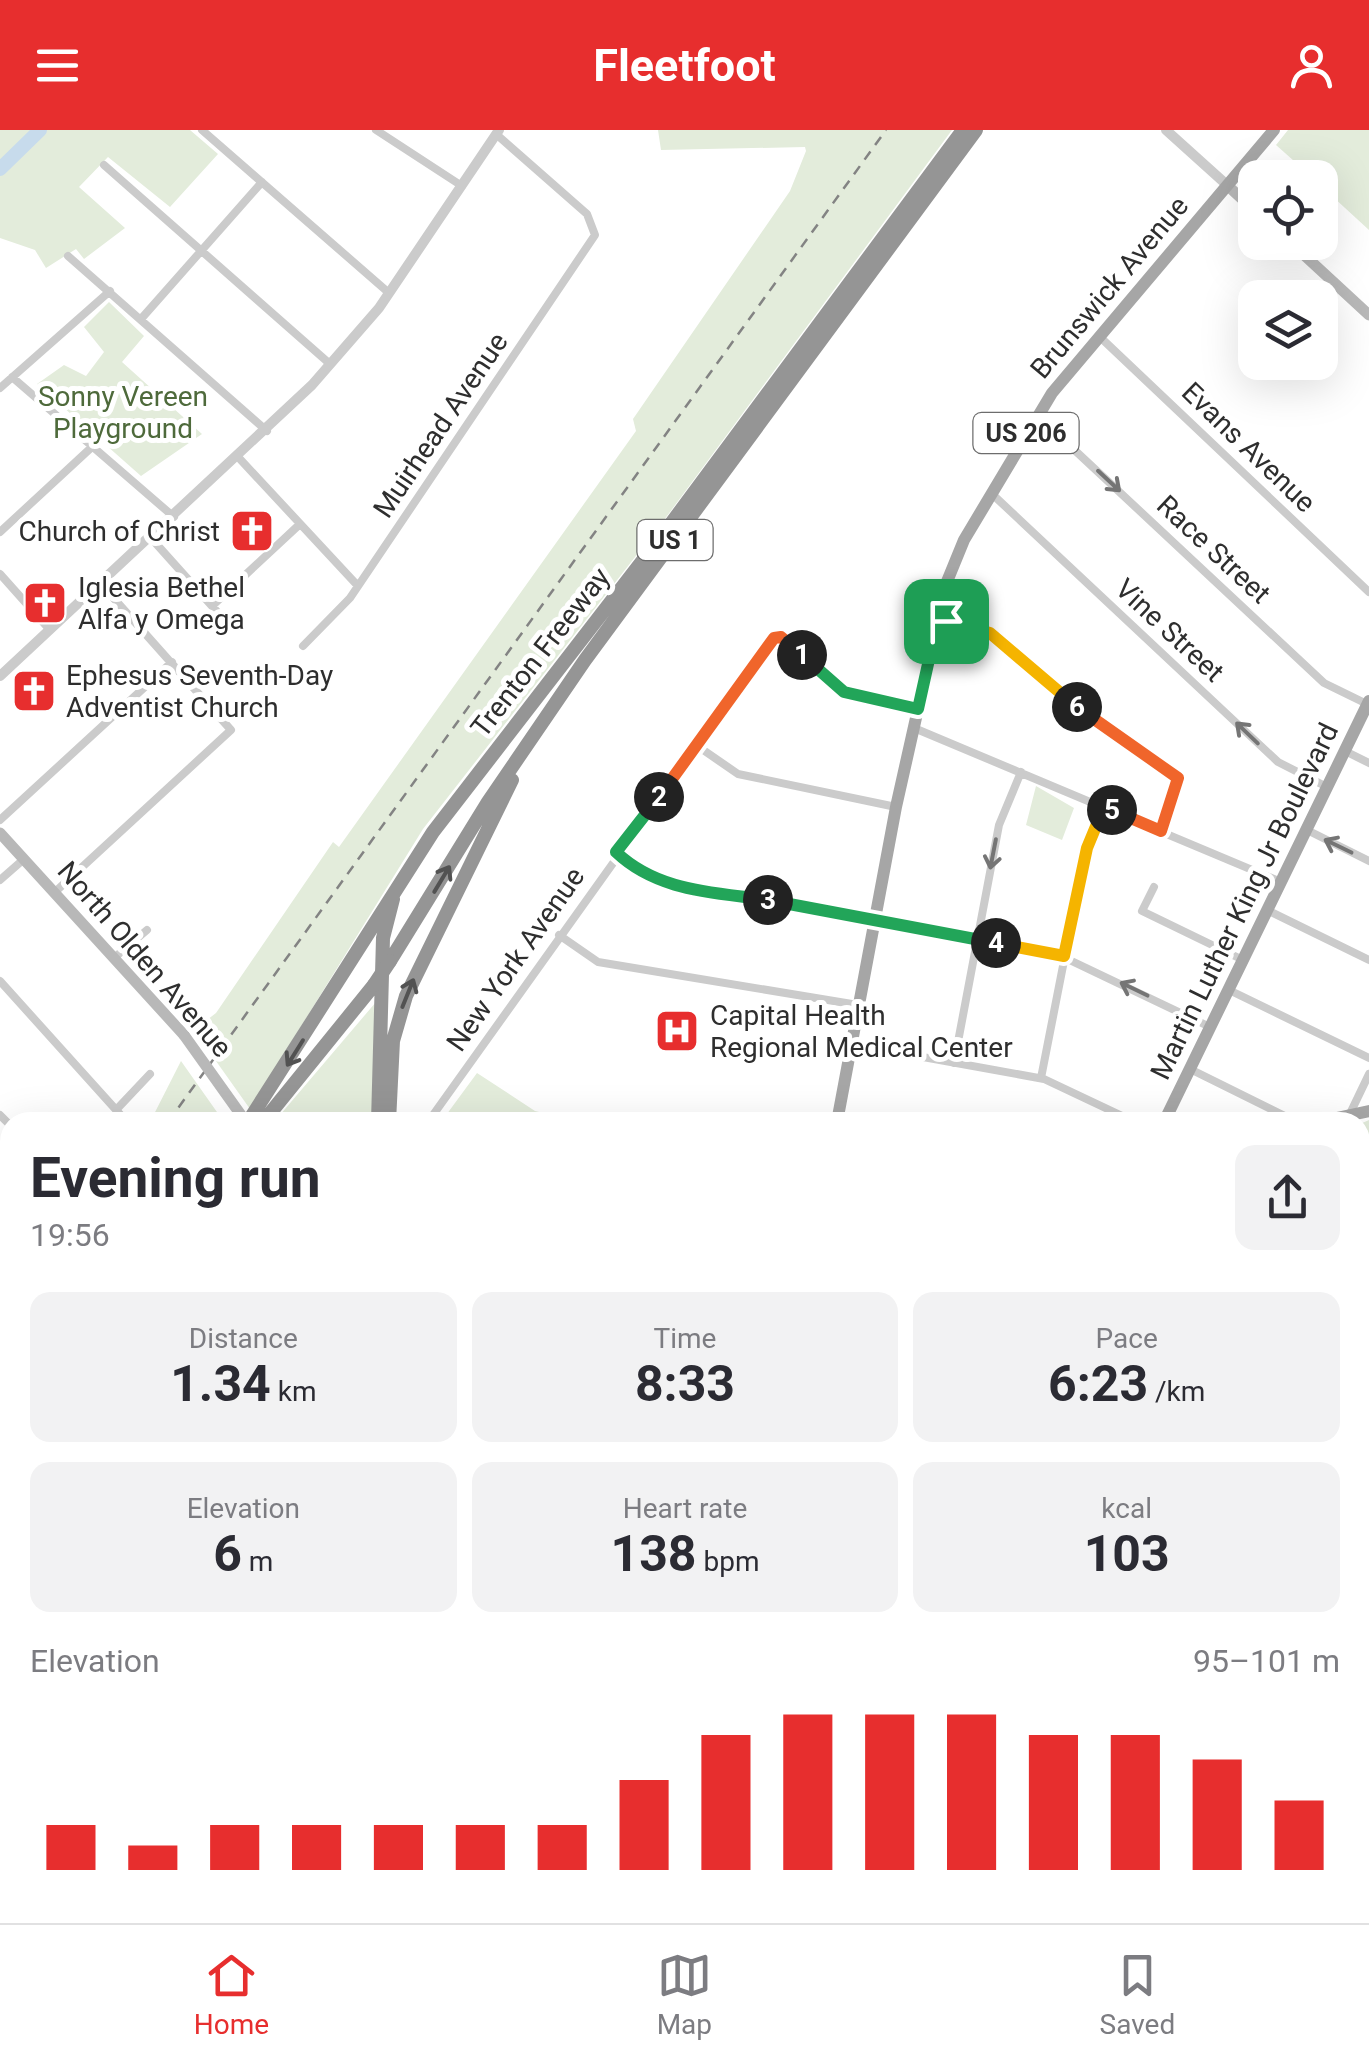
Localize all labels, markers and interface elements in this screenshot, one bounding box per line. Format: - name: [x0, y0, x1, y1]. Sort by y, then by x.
- icon: menu: [30, 38, 85, 93]
- icon: person: [1284, 38, 1339, 93]
- text: Fleetfoot: [593, 39, 776, 92]
- map controls: [1238, 160, 1338, 380]
- button: locate: [1238, 160, 1338, 260]
- street label: Brunswick Avenue: [1024, 190, 1195, 385]
- button: layers: [1238, 280, 1338, 380]
- street label: Muirhead Avenue: [366, 327, 514, 524]
- street label: Evans Avenue: [1175, 376, 1322, 519]
- park label: Sonny Vereen Playground: [38, 380, 208, 445]
- road number: US 206: [974, 413, 1078, 453]
- one-way arrow: [1096, 469, 1121, 492]
- street label: Race Street: [1150, 489, 1277, 610]
- church icon: Church of Christ: [229, 508, 275, 554]
- place label: Church of Christ: [18, 515, 220, 548]
- road number: US 1: [638, 520, 712, 560]
- street label: Trenton Freeway: [464, 561, 617, 744]
- place label: Iglesia Bethel Alfa y Omega: [78, 571, 245, 636]
- street label: Vine Street: [1109, 572, 1231, 689]
- pin: [904, 579, 989, 664]
- church icon: Iglesia Bethel Alfa y Omega: [22, 580, 68, 626]
- icon: arrive: [919, 594, 974, 649]
- pin: 1: [777, 630, 827, 680]
- text: 1: [794, 638, 810, 671]
- place label: Ephesus Seventh-Day Adventist Church: [66, 659, 333, 724]
- church icon: Ephesus Seventh-Day Adventist Church: [11, 668, 57, 714]
- pin: 6: [1052, 682, 1102, 732]
- text: 6: [1069, 690, 1085, 723]
- street label: Martin Luther King Jr Boulevard: [1144, 718, 1345, 1085]
- one-way arrow: [1235, 722, 1260, 745]
- pin: 2: [634, 772, 684, 822]
- text: 2: [651, 780, 667, 813]
- pin: 5: [1087, 785, 1137, 835]
- text: 5: [1104, 793, 1120, 826]
- one-way arrow: [1323, 836, 1353, 855]
- one-way arrow: [983, 837, 1002, 869]
- street label: North Olden Avenue: [51, 855, 239, 1064]
- street label: New York Avenue: [440, 861, 591, 1058]
- one-way arrow: [432, 865, 452, 894]
- pin: 3: [743, 875, 793, 925]
- text: 3: [760, 883, 776, 916]
- pin: 4: [971, 918, 1021, 968]
- text: 4: [988, 926, 1004, 959]
- one-way arrow: [401, 978, 419, 1008]
- one-way arrow: [1120, 979, 1150, 998]
- place label: Capital Health Regional Medical Center: [710, 999, 1013, 1064]
- hospital icon: Capital Health Regional Medical Center: [654, 1008, 700, 1054]
- one-way arrow: [285, 1038, 305, 1067]
- button: share: [1235, 1145, 1340, 1250]
- text: Evening run: [30, 1146, 321, 1210]
- text: 19:56: [30, 1216, 110, 1254]
- text: Distance: [189, 1322, 298, 1355]
- text: Time: [654, 1322, 716, 1355]
- text: Pace: [1096, 1322, 1158, 1355]
- text: 1.34: [170, 1355, 271, 1413]
- text: 8:33: [635, 1355, 735, 1413]
- text: 6:23: [1048, 1355, 1148, 1413]
- text: km: [271, 1375, 316, 1408]
- text: /km: [1148, 1375, 1205, 1408]
- text: Elevation: [187, 1492, 300, 1525]
- text: Heart rate: [623, 1492, 747, 1525]
- text: kcal: [1101, 1492, 1152, 1525]
- text: 6: [213, 1525, 242, 1583]
- text: 138: [610, 1525, 697, 1583]
- text: 103: [1084, 1525, 1170, 1583]
- text: m: [242, 1545, 273, 1578]
- text: bpm: [697, 1545, 760, 1578]
- text: Elevation: [30, 1642, 160, 1680]
- text: 95–101 m: [1193, 1642, 1340, 1680]
- tab: Home: [194, 1948, 269, 2041]
- tab: Map: [657, 1948, 712, 2041]
- tab: Saved: [1100, 1948, 1175, 2041]

